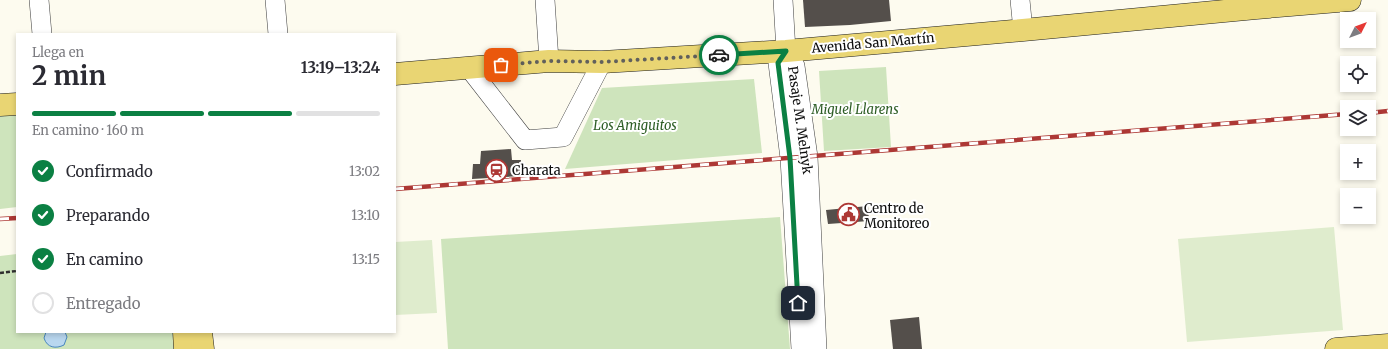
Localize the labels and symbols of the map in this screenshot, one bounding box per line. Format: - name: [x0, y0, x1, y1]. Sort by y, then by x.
- north arrow: [1340, 12, 1376, 48]
- street label: Avenida San Martín: [810, 29, 936, 57]
- courier: [699, 35, 739, 75]
- pin: [484, 48, 518, 82]
- street label: Pasaje M. Melnyk: [784, 65, 816, 176]
- park label: Miguel Llarens: [810, 101, 899, 118]
- park label: Los Amiguitos: [593, 117, 677, 134]
- station icon: Charata: [483, 157, 509, 183]
- place label: Charata: [512, 162, 561, 179]
- place label: Centro de Monitoreo: [864, 200, 930, 232]
- public building icon: Centro de Monitoreo: [835, 202, 861, 228]
- pin: [781, 286, 815, 320]

